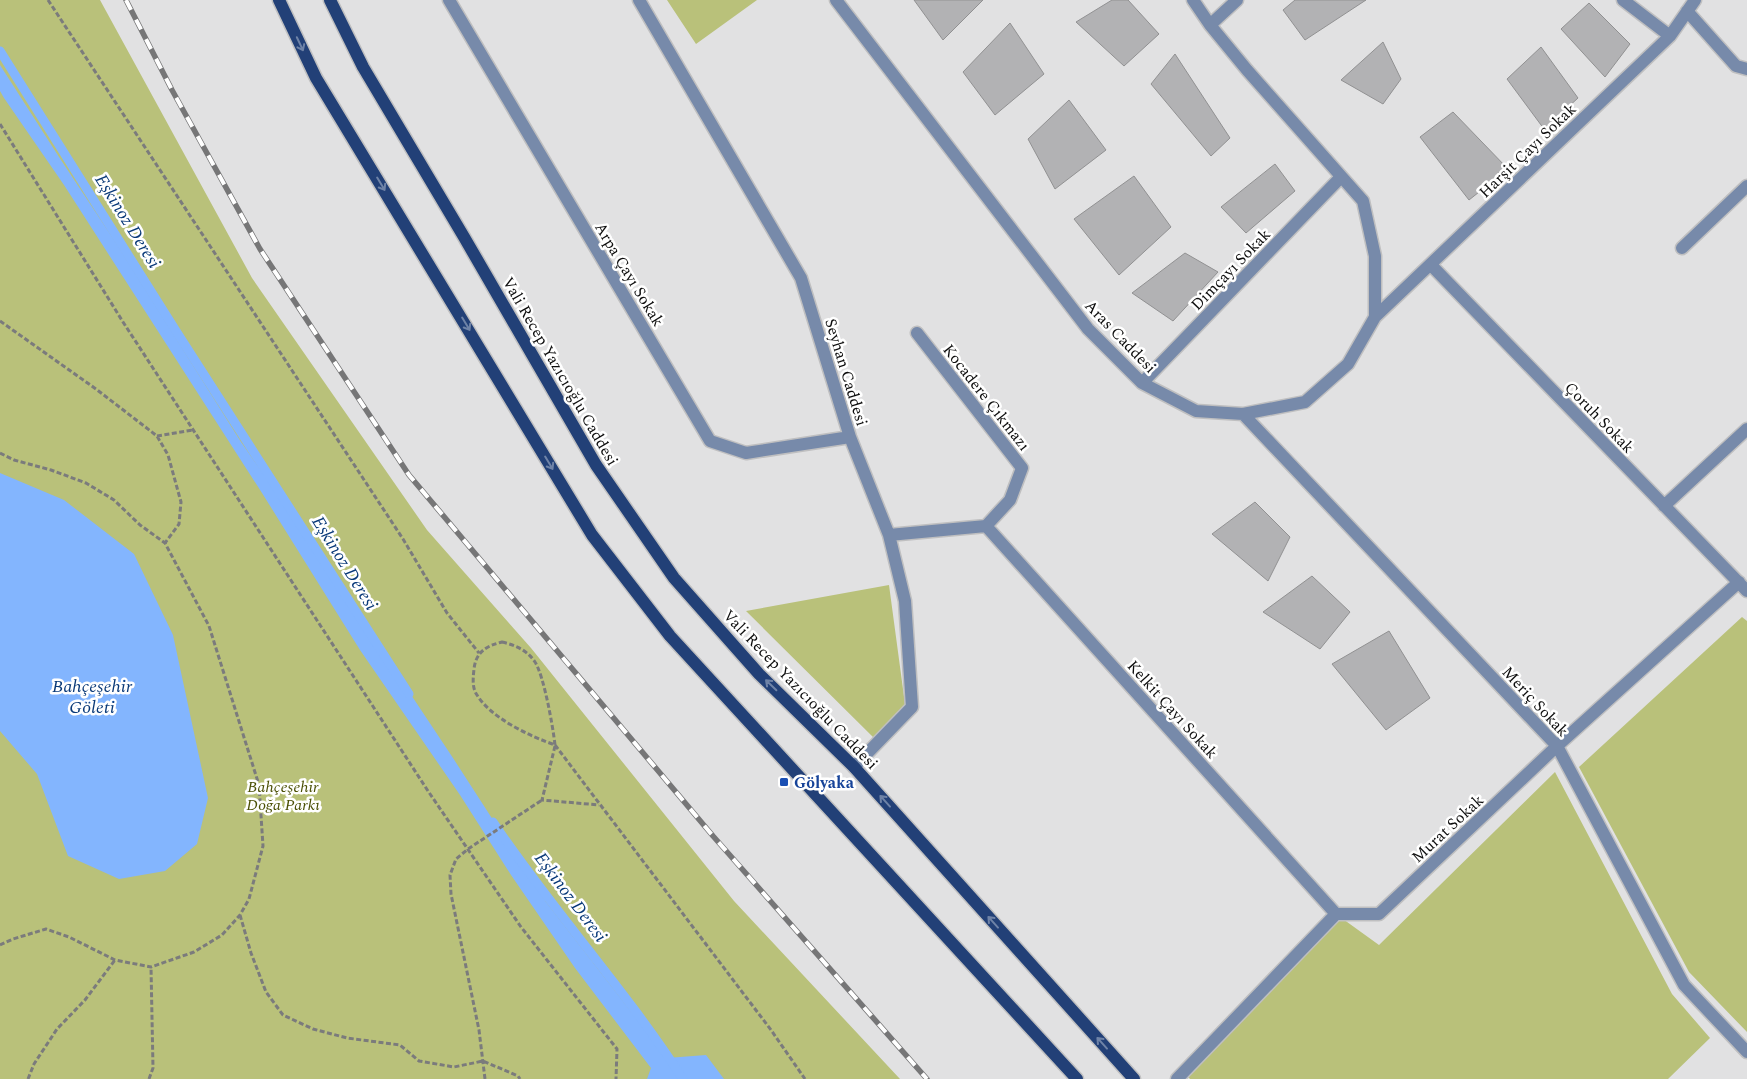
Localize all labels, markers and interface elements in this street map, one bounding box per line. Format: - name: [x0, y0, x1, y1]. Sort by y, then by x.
- one-way arrow: [296, 36, 305, 51]
- street label: Harşit Çayı Sokak: [1473, 98, 1582, 204]
- water label: Eşkinoz Deresi: [88, 169, 167, 274]
- one-way arrow: [377, 177, 387, 191]
- street label: Arpa Çayı Sokak: [588, 218, 670, 331]
- street label: Dimçayı Sokak: [1185, 223, 1276, 316]
- street label: Vali Recep Yazıcıoğlu Caddesi: [496, 273, 624, 470]
- street label: Aras Caddesi: [1079, 294, 1162, 379]
- street label: Seyhan Caddesi: [818, 315, 874, 429]
- one-way arrow: [461, 316, 471, 330]
- street label: Kocadere Çıkmazı: [937, 339, 1036, 456]
- street label: Çoruh Sokak: [1559, 376, 1640, 459]
- one-way arrow: [545, 455, 555, 469]
- water label: Eşkinoz Deresi: [305, 511, 384, 616]
- street label: Vali Recep Yazıcıoğlu Caddesi: [717, 604, 883, 775]
- street label: Kelkit Çayı Sokak: [1121, 655, 1223, 764]
- street label: Meriç Sokak: [1496, 661, 1574, 742]
- water label: Bahçeşehir Göleti: [52, 673, 133, 721]
- one-way arrow: [764, 679, 777, 691]
- place label: Gölyaka: [794, 771, 855, 795]
- park label: Bahçeşehir Doğa Parkı: [246, 775, 320, 817]
- marker: Gölyaka: [778, 776, 790, 788]
- street label: Murat Sokak: [1406, 789, 1489, 869]
- one-way arrow: [879, 794, 891, 807]
- water label: Eşkinoz Deresi: [528, 846, 614, 948]
- one-way arrow: [987, 915, 999, 928]
- one-way arrow: [1096, 1036, 1107, 1049]

